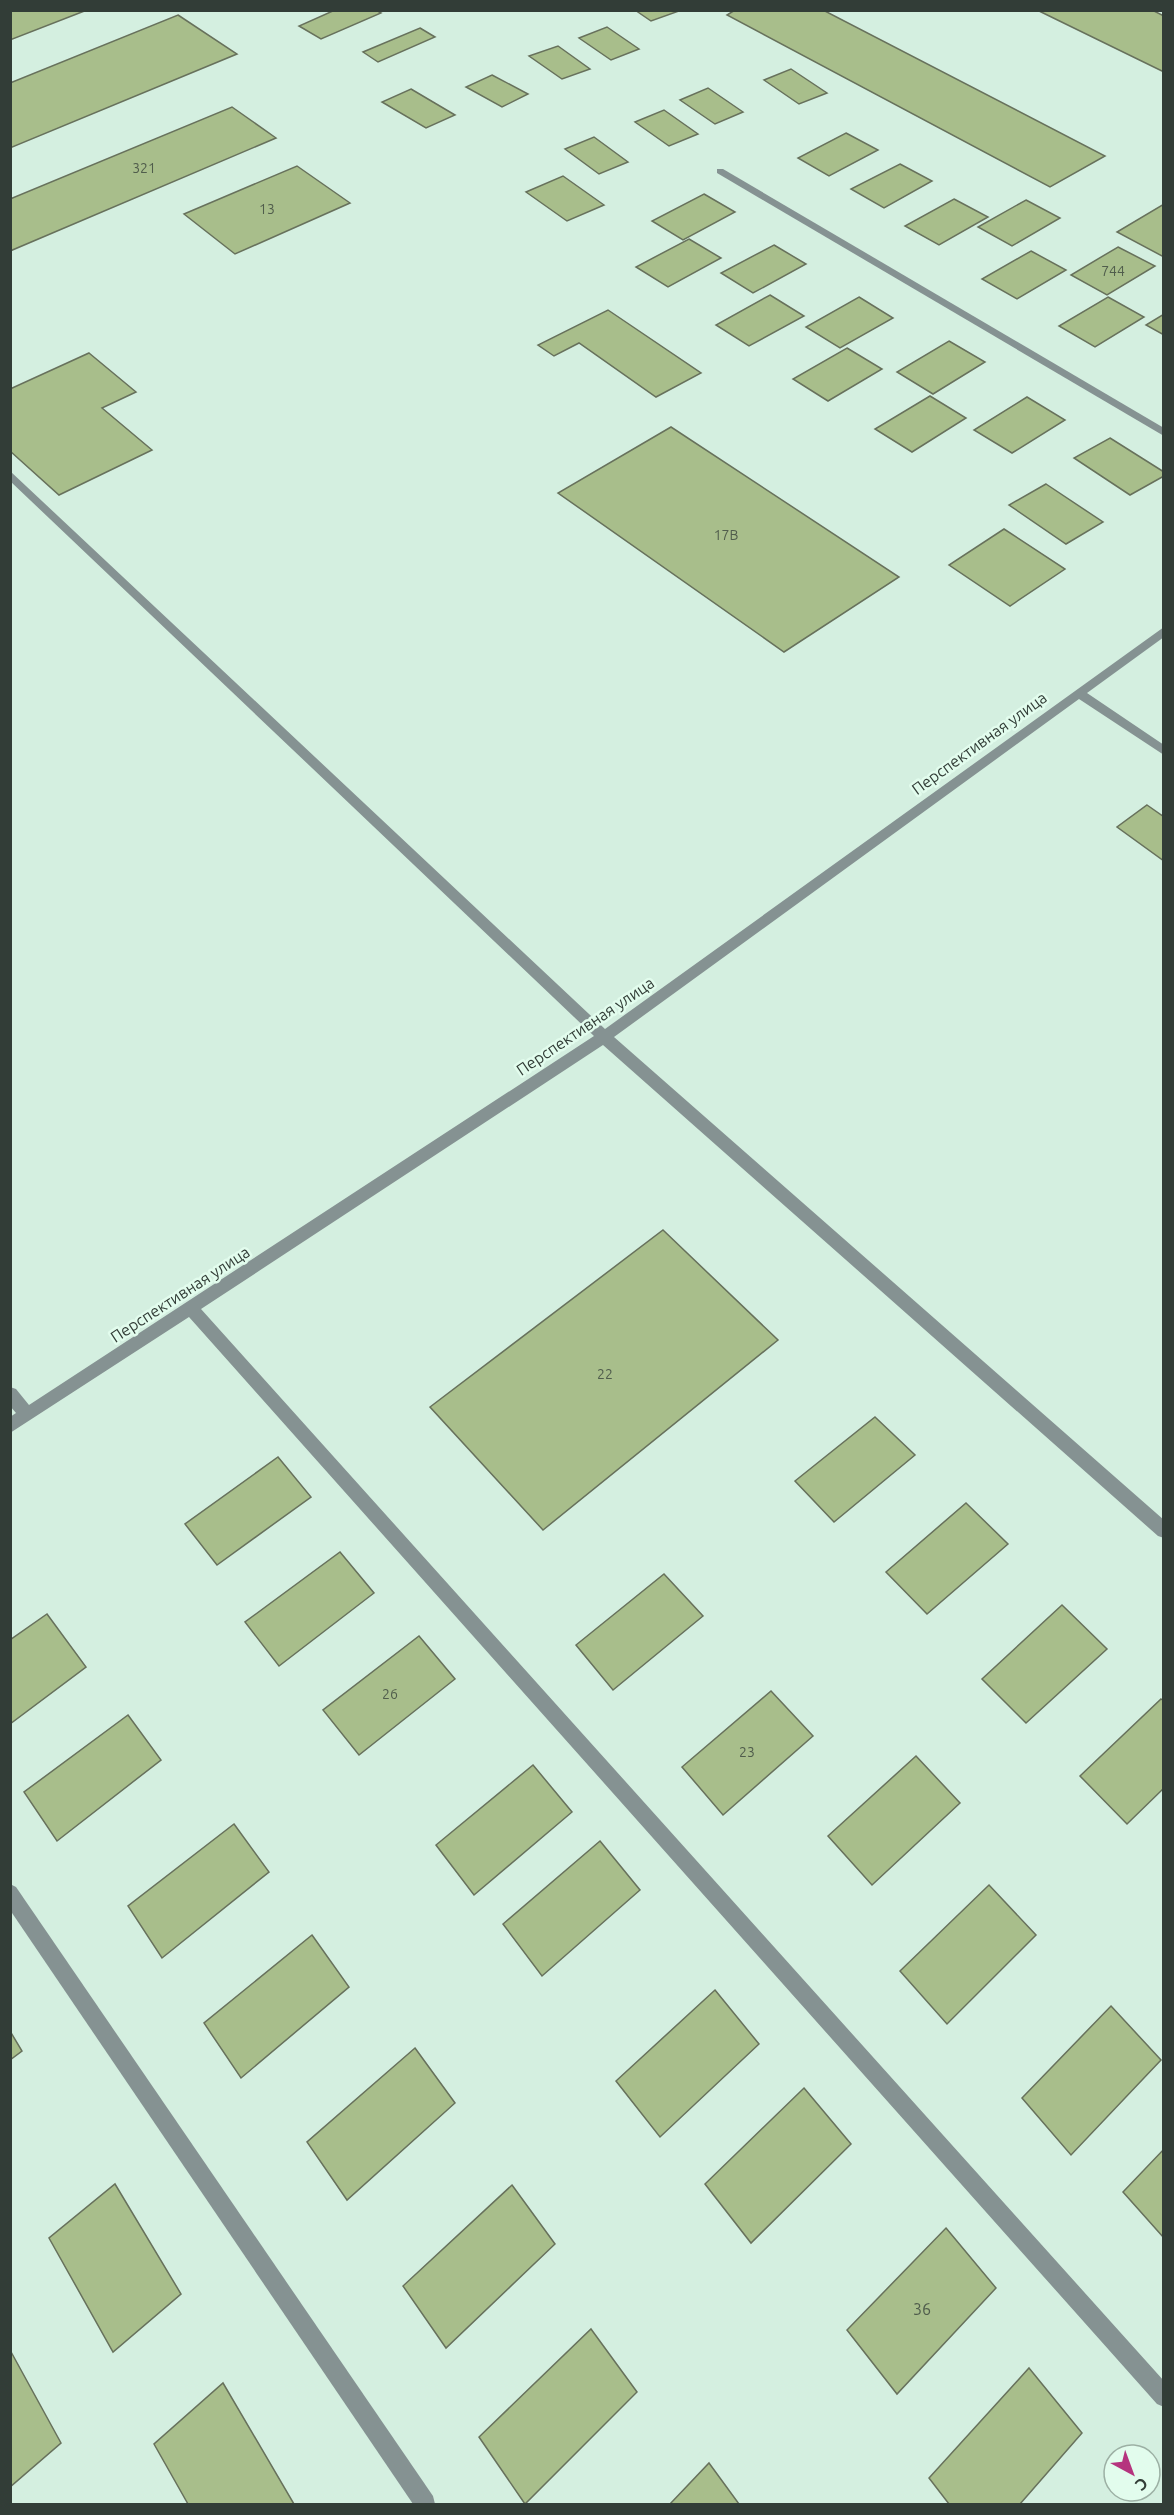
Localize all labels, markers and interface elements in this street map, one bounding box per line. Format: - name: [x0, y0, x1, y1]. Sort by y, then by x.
- house number: 321: [132, 160, 156, 176]
- house number: 13: [259, 201, 275, 217]
- house number: 744: [1101, 263, 1125, 279]
- house number: 17В: [714, 527, 738, 543]
- street label: Перспективная улица: [908, 688, 1050, 798]
- street label: Перспективная улица: [513, 973, 657, 1079]
- street label: Перспективная улица: [107, 1242, 253, 1346]
- house number: 22: [597, 1366, 613, 1382]
- house number: 26: [382, 1686, 398, 1702]
- house number: 23: [739, 1744, 755, 1760]
- house number: 36: [913, 2300, 931, 2318]
- north arrow: [1102, 2443, 1162, 2503]
- text: С: [1132, 2474, 1152, 2494]

